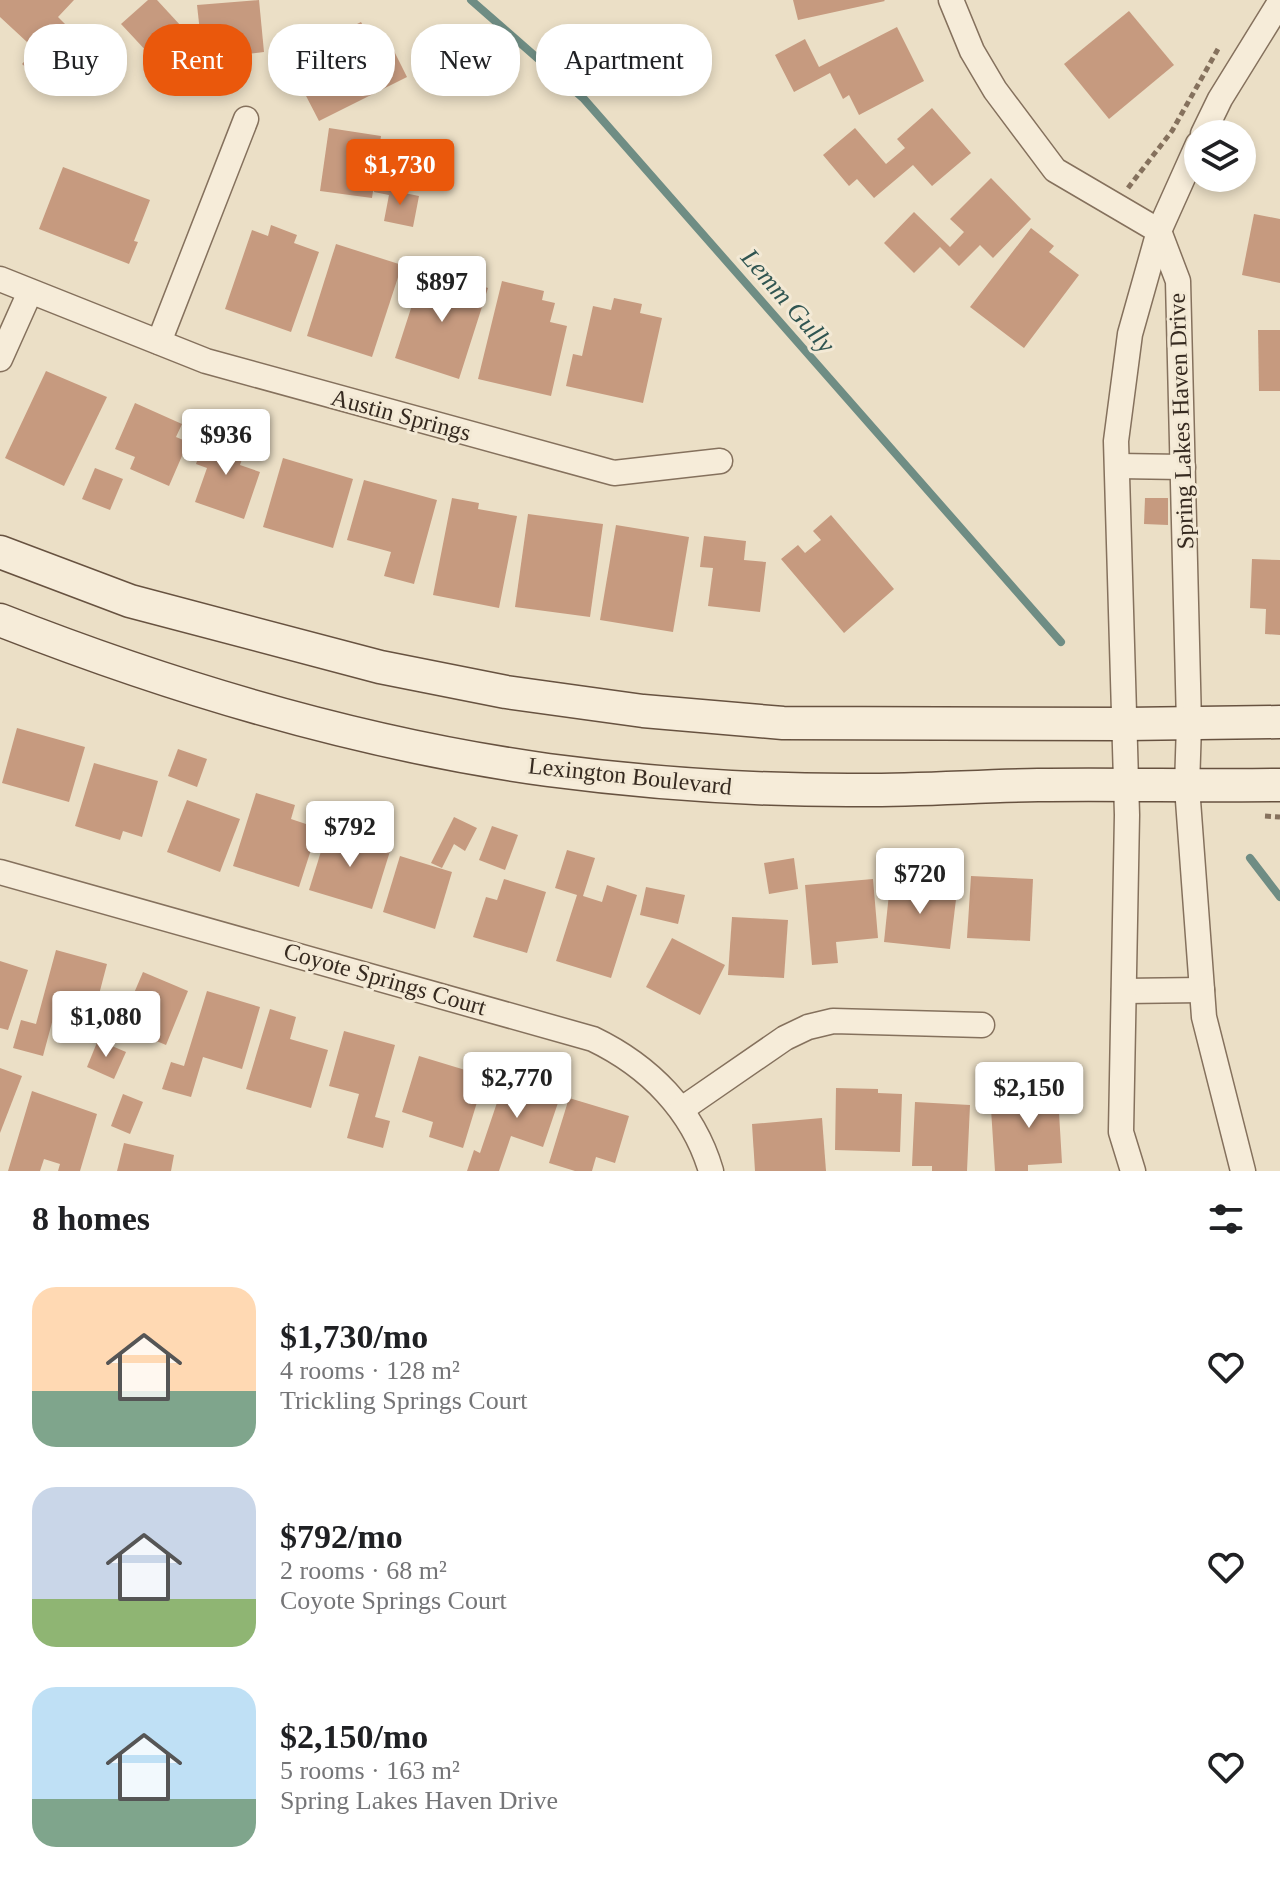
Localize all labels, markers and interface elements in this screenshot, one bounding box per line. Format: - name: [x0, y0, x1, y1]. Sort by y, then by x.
- chip: Buy: [24, 24, 127, 96]
- chip: Rent: [143, 24, 252, 96]
- chip: Filters: [268, 24, 395, 96]
- chip: New: [411, 24, 520, 96]
- chip: Apartment: [536, 24, 712, 96]
- map controls: [1184, 120, 1256, 192]
- button: layers: [1184, 120, 1256, 192]
- pin: $1,730: [335, 139, 465, 207]
- text: $1,730: [364, 150, 436, 179]
- water label: Lemm Gully: [734, 242, 841, 359]
- pin: $897: [395, 256, 489, 324]
- text: $897: [416, 267, 468, 296]
- street label: Spring Lakes Haven Drive: [1164, 292, 1198, 550]
- street label: Austin Springs: [328, 384, 474, 446]
- pin: $936: [179, 409, 273, 477]
- text: $936: [200, 420, 252, 449]
- street label: Lexington Boulevard: [527, 752, 733, 800]
- pin: $792: [303, 801, 397, 869]
- text: $792: [324, 812, 376, 841]
- pin: $720: [873, 848, 967, 916]
- text: $720: [894, 859, 946, 888]
- street label: Coyote Springs Court: [281, 938, 490, 1020]
- pin: $1,080: [41, 991, 171, 1059]
- text: $1,080: [70, 1002, 142, 1031]
- pin: $2,770: [452, 1052, 582, 1120]
- pin: $2,150: [964, 1062, 1094, 1130]
- text: $2,770: [481, 1063, 553, 1092]
- text: $2,150: [993, 1073, 1065, 1102]
- icon: filters: [1204, 1197, 1248, 1241]
- text: 8 homes: [32, 1200, 150, 1237]
- text: $1,730/mo: [280, 1318, 428, 1355]
- icon: home: [96, 1319, 192, 1415]
- icon: heart: [1204, 1345, 1248, 1389]
- text: 4 rooms · 128 m²: [280, 1356, 460, 1385]
- text: Trickling Springs Court: [280, 1386, 528, 1415]
- text: $792/mo: [280, 1518, 403, 1555]
- icon: home: [96, 1519, 192, 1615]
- icon: heart: [1204, 1545, 1248, 1589]
- text: 2 rooms · 68 m²: [280, 1556, 447, 1585]
- text: Coyote Springs Court: [280, 1586, 507, 1615]
- text: $2,150/mo: [280, 1718, 428, 1755]
- icon: home: [96, 1719, 192, 1815]
- icon: heart: [1204, 1745, 1248, 1789]
- text: 5 rooms · 163 m²: [280, 1756, 460, 1785]
- text: Spring Lakes Haven Drive: [280, 1786, 558, 1815]

